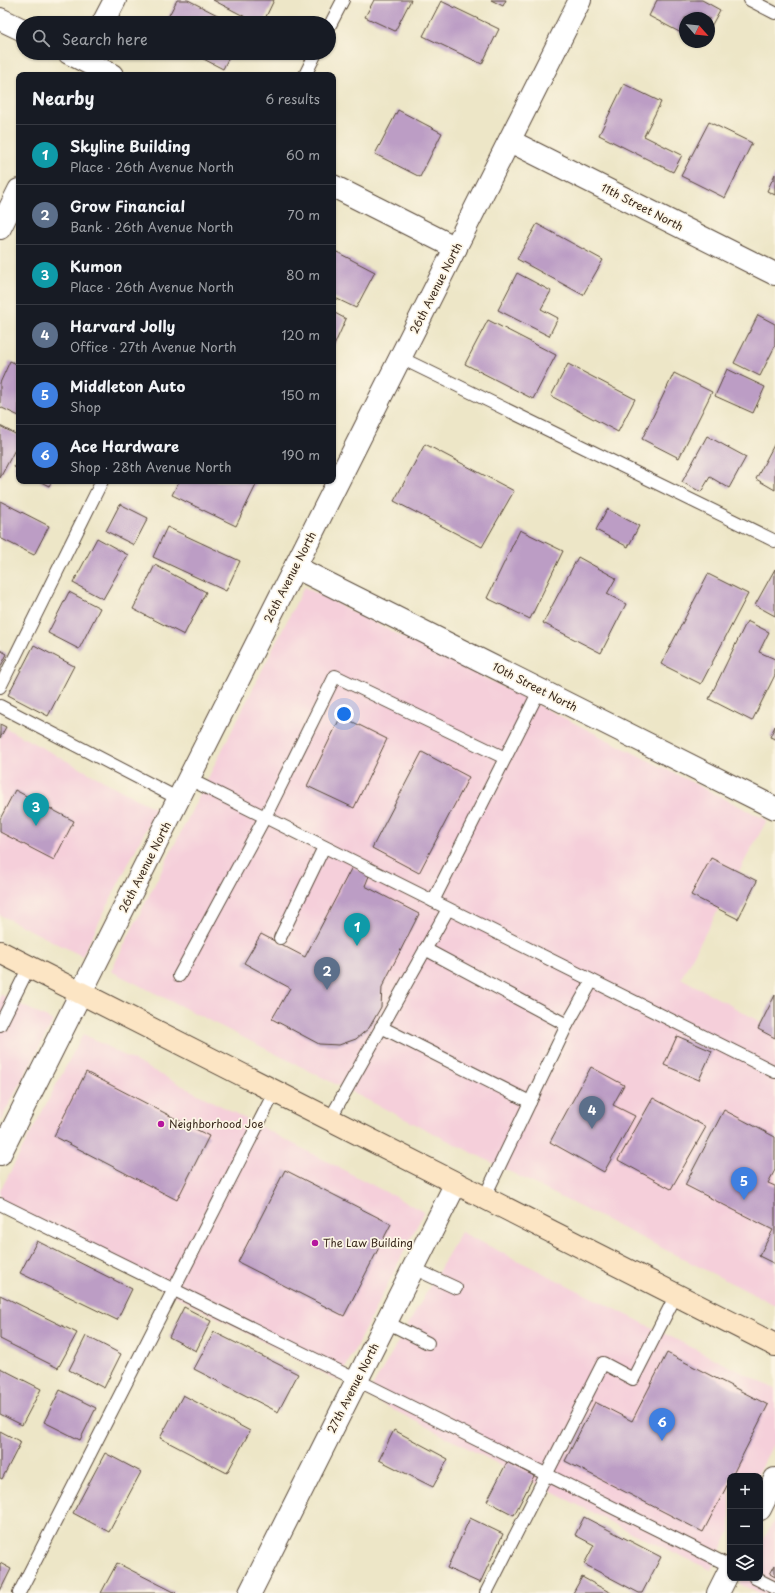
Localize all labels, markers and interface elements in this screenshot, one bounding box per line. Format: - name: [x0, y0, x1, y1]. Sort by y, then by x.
- north arrow: [679, 12, 715, 48]
- search box: [16, 16, 336, 60]
- icon: search: [30, 27, 52, 49]
- text: Search here: [62, 27, 148, 50]
- text: Nearby: [32, 85, 94, 111]
- text: 6 results: [265, 89, 320, 108]
- text: Skyline Building: [70, 134, 190, 157]
- text: 1: [42, 145, 48, 164]
- text: 60 m: [286, 145, 320, 164]
- text: Place · 26th Avenue North: [70, 157, 234, 176]
- street label: 11th Street North: [598, 178, 686, 235]
- text: Grow Financial: [70, 194, 185, 217]
- text: 2: [40, 205, 50, 224]
- text: 70 m: [287, 205, 320, 224]
- text: Bank · 26th Avenue North: [70, 217, 233, 236]
- street label: 26th Avenue North: [405, 239, 466, 336]
- text: Kumon: [70, 254, 122, 277]
- text: 3: [41, 265, 49, 284]
- text: 80 m: [286, 265, 320, 284]
- text: Place · 26th Avenue North: [70, 277, 234, 296]
- text: Harvard Jolly: [70, 314, 175, 337]
- text: 4: [41, 325, 49, 344]
- text: 120 m: [281, 325, 320, 344]
- text: Office · 27th Avenue North: [70, 337, 237, 356]
- text: Middleton Auto: [70, 374, 185, 397]
- text: 5: [41, 385, 49, 404]
- text: 150 m: [281, 385, 320, 404]
- text: Shop: [70, 397, 101, 416]
- text: Ace Hardware: [70, 434, 179, 457]
- text: 6: [40, 445, 50, 464]
- text: 190 m: [281, 445, 320, 464]
- text: Shop · 28th Avenue North: [70, 457, 232, 476]
- street label: 26th Avenue North: [259, 528, 320, 625]
- street label: 10th Street North: [490, 658, 581, 715]
- your location: [334, 704, 354, 724]
- pin: 3: [23, 793, 49, 826]
- street label: 26th Avenue North: [114, 818, 175, 915]
- pin: 1: [344, 913, 370, 946]
- pin: 2: [314, 957, 340, 990]
- pin: 4: [579, 1096, 605, 1129]
- place label: Neighborhood Joe: [169, 1115, 263, 1132]
- marker: Neighborhood Joe: [156, 1119, 166, 1129]
- pin: 5: [731, 1167, 757, 1200]
- place label: The Law Building: [323, 1234, 413, 1251]
- marker: The Law Building: [310, 1238, 320, 1248]
- street label: 27th Avenue North: [323, 1340, 383, 1436]
- pin: 6: [649, 1408, 675, 1441]
- map controls: [727, 1473, 763, 1581]
- button: +: [727, 1473, 763, 1509]
- button: −: [727, 1509, 763, 1545]
- button: layers: [727, 1545, 763, 1581]

